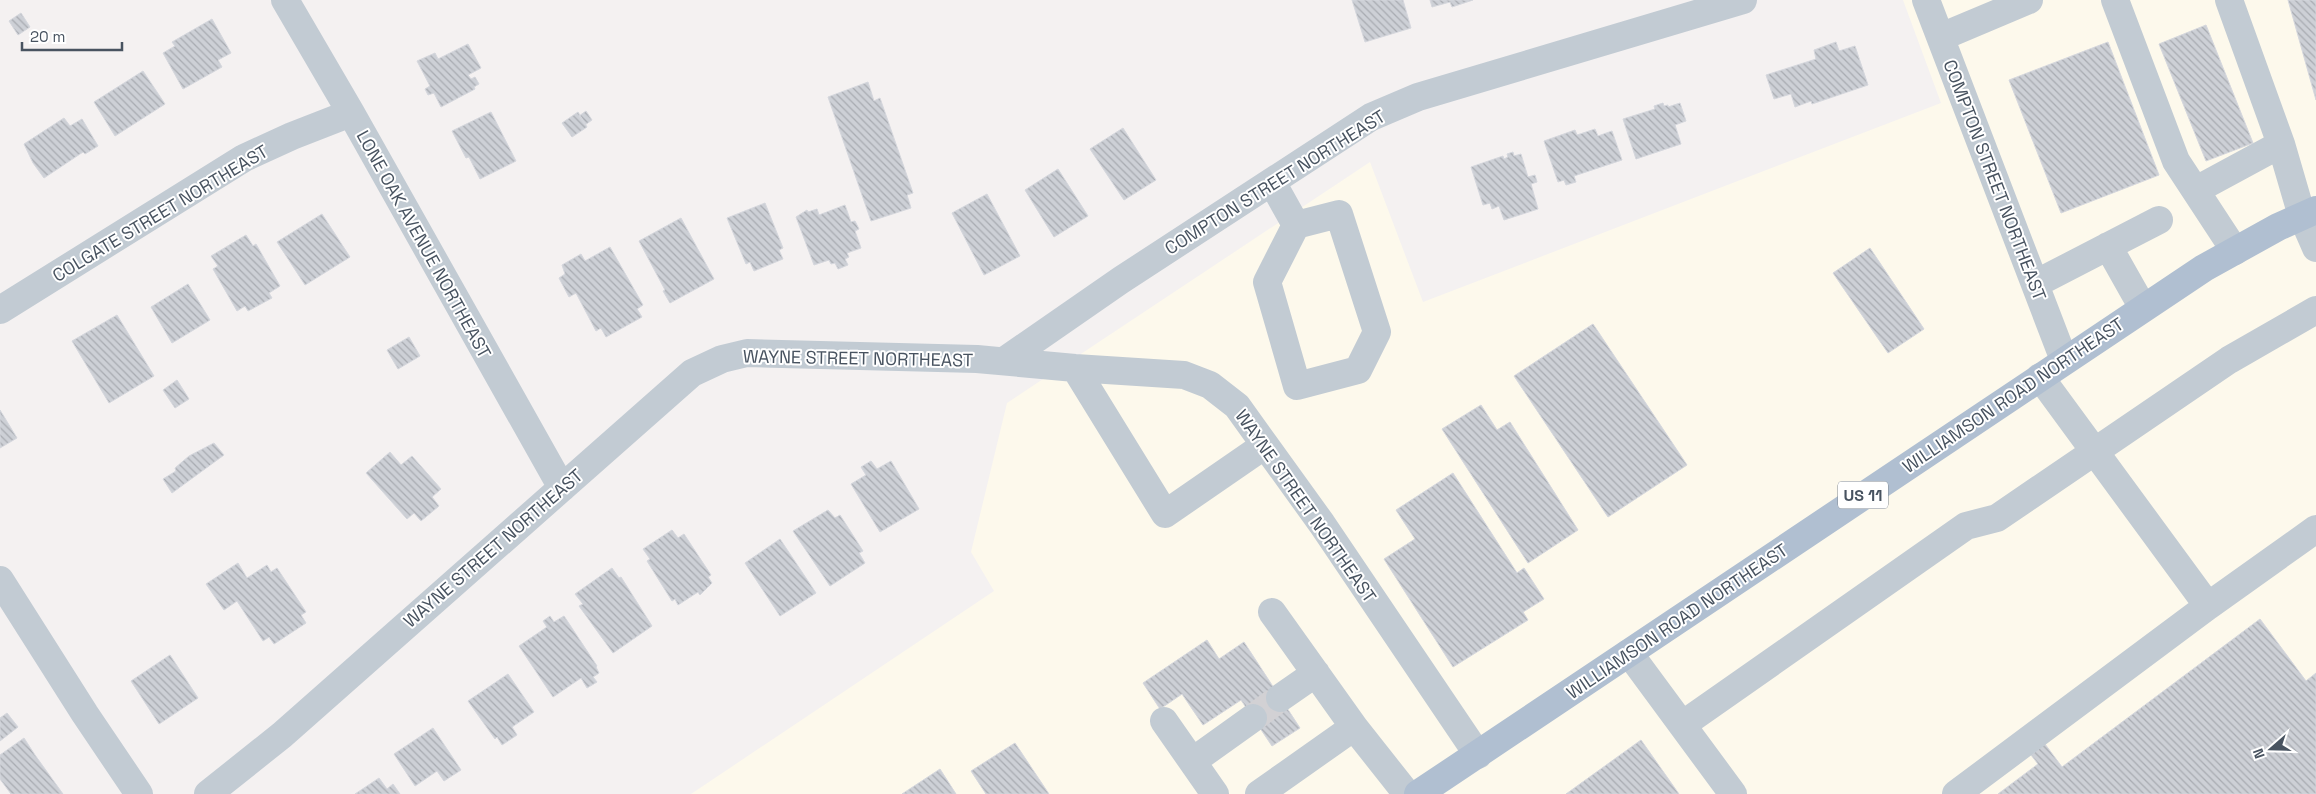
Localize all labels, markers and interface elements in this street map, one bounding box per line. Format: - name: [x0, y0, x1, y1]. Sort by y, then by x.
- scale bar: [22, 20, 122, 52]
- text: 20 m: [30, 27, 65, 46]
- street label: COMPTON STREET NORTHEAST: [1938, 56, 2052, 304]
- street label: COMPTON STREET NORTHEAST: [1160, 104, 1390, 260]
- street label: LONE OAK AVENUE NORTHEAST: [352, 126, 497, 362]
- street label: COLGATE STREET NORTHEAST: [48, 139, 272, 287]
- street label: WILLIAMSON ROAD NORTHEAST: [1898, 312, 2128, 478]
- street label: WAYNE STREET NORTHEAST: [743, 344, 974, 372]
- street label: WAYNE STREET NORTHEAST: [1230, 405, 1382, 607]
- street label: WAYNE STREET NORTHEAST: [398, 463, 588, 632]
- road number: US 11: [1838, 482, 1888, 508]
- street label: WILLIAMSON ROAD NORTHEAST: [1562, 538, 1792, 704]
- north arrow: [2246, 724, 2296, 774]
- text: N: [2249, 746, 2269, 761]

